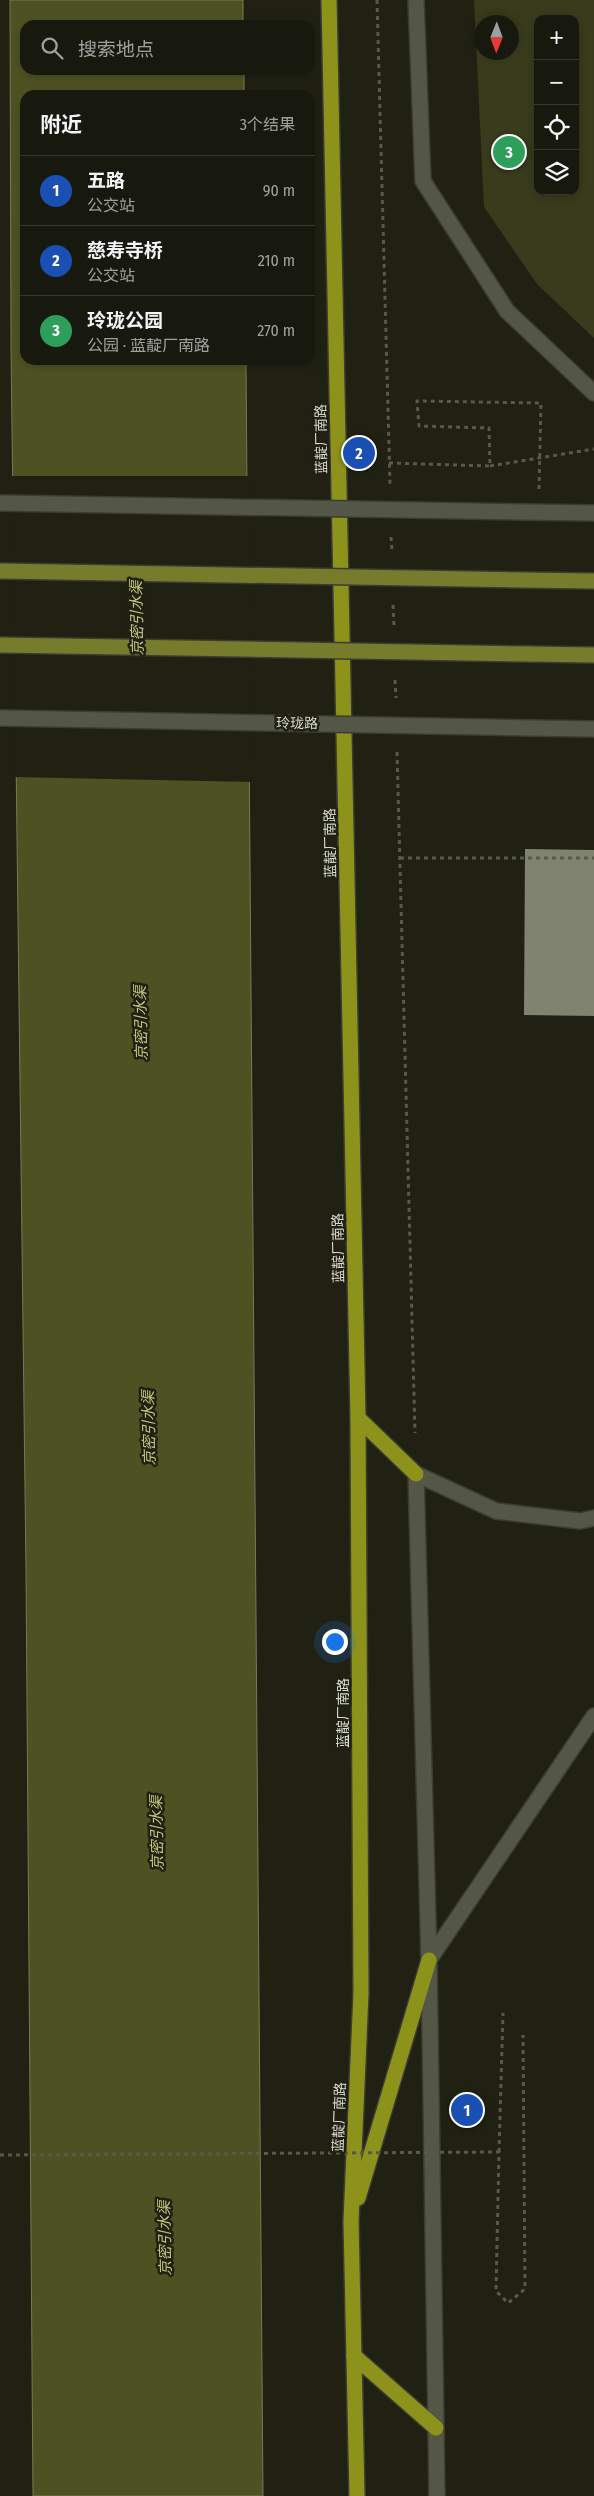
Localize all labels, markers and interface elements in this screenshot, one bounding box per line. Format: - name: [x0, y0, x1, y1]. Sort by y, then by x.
- north arrow: [474, 15, 519, 60]
- map controls: [534, 15, 579, 195]
- button: +: [534, 15, 579, 60]
- search box: [20, 20, 315, 75]
- icon: search: [38, 34, 66, 62]
- text: 搜索地点: [78, 38, 154, 61]
- button: −: [534, 60, 579, 105]
- button: locate: [534, 105, 579, 150]
- text: 附近: [40, 112, 82, 138]
- text: 3个结果: [240, 115, 295, 134]
- pin: 3: [493, 133, 525, 171]
- button: layers: [534, 150, 579, 195]
- text: 五路: [87, 169, 125, 192]
- text: 1: [53, 181, 59, 200]
- text: 90 m: [263, 181, 295, 200]
- text: 公交站: [87, 196, 135, 215]
- text: 慈寿寺桥: [87, 239, 163, 262]
- text: 2: [52, 251, 60, 270]
- text: 210 m: [258, 251, 295, 270]
- text: 公交站: [87, 266, 135, 285]
- text: 玲珑公园: [87, 309, 163, 332]
- text: 3: [52, 321, 60, 340]
- text: 270 m: [257, 321, 295, 340]
- text: 公园 · 蓝靛厂南路: [87, 336, 210, 355]
- street label: 蓝靛厂南路: [312, 404, 331, 474]
- pin: 2: [343, 434, 375, 472]
- water label: 京密引水渠: [127, 578, 147, 656]
- street label: 玲珑路: [276, 715, 318, 732]
- street label: 蓝靛厂南路: [321, 808, 340, 878]
- water label: 京密引水渠: [131, 983, 151, 1061]
- street label: 蓝靛厂南路: [329, 1213, 348, 1283]
- water label: 京密引水渠: [139, 1388, 159, 1466]
- your location: [322, 1629, 348, 1655]
- street label: 蓝靛厂南路: [335, 1678, 352, 1748]
- water label: 京密引水渠: [147, 1793, 167, 1871]
- street label: 蓝靛厂南路: [330, 2082, 349, 2152]
- pin: 1: [451, 2091, 483, 2129]
- water label: 京密引水渠: [155, 2198, 175, 2276]

